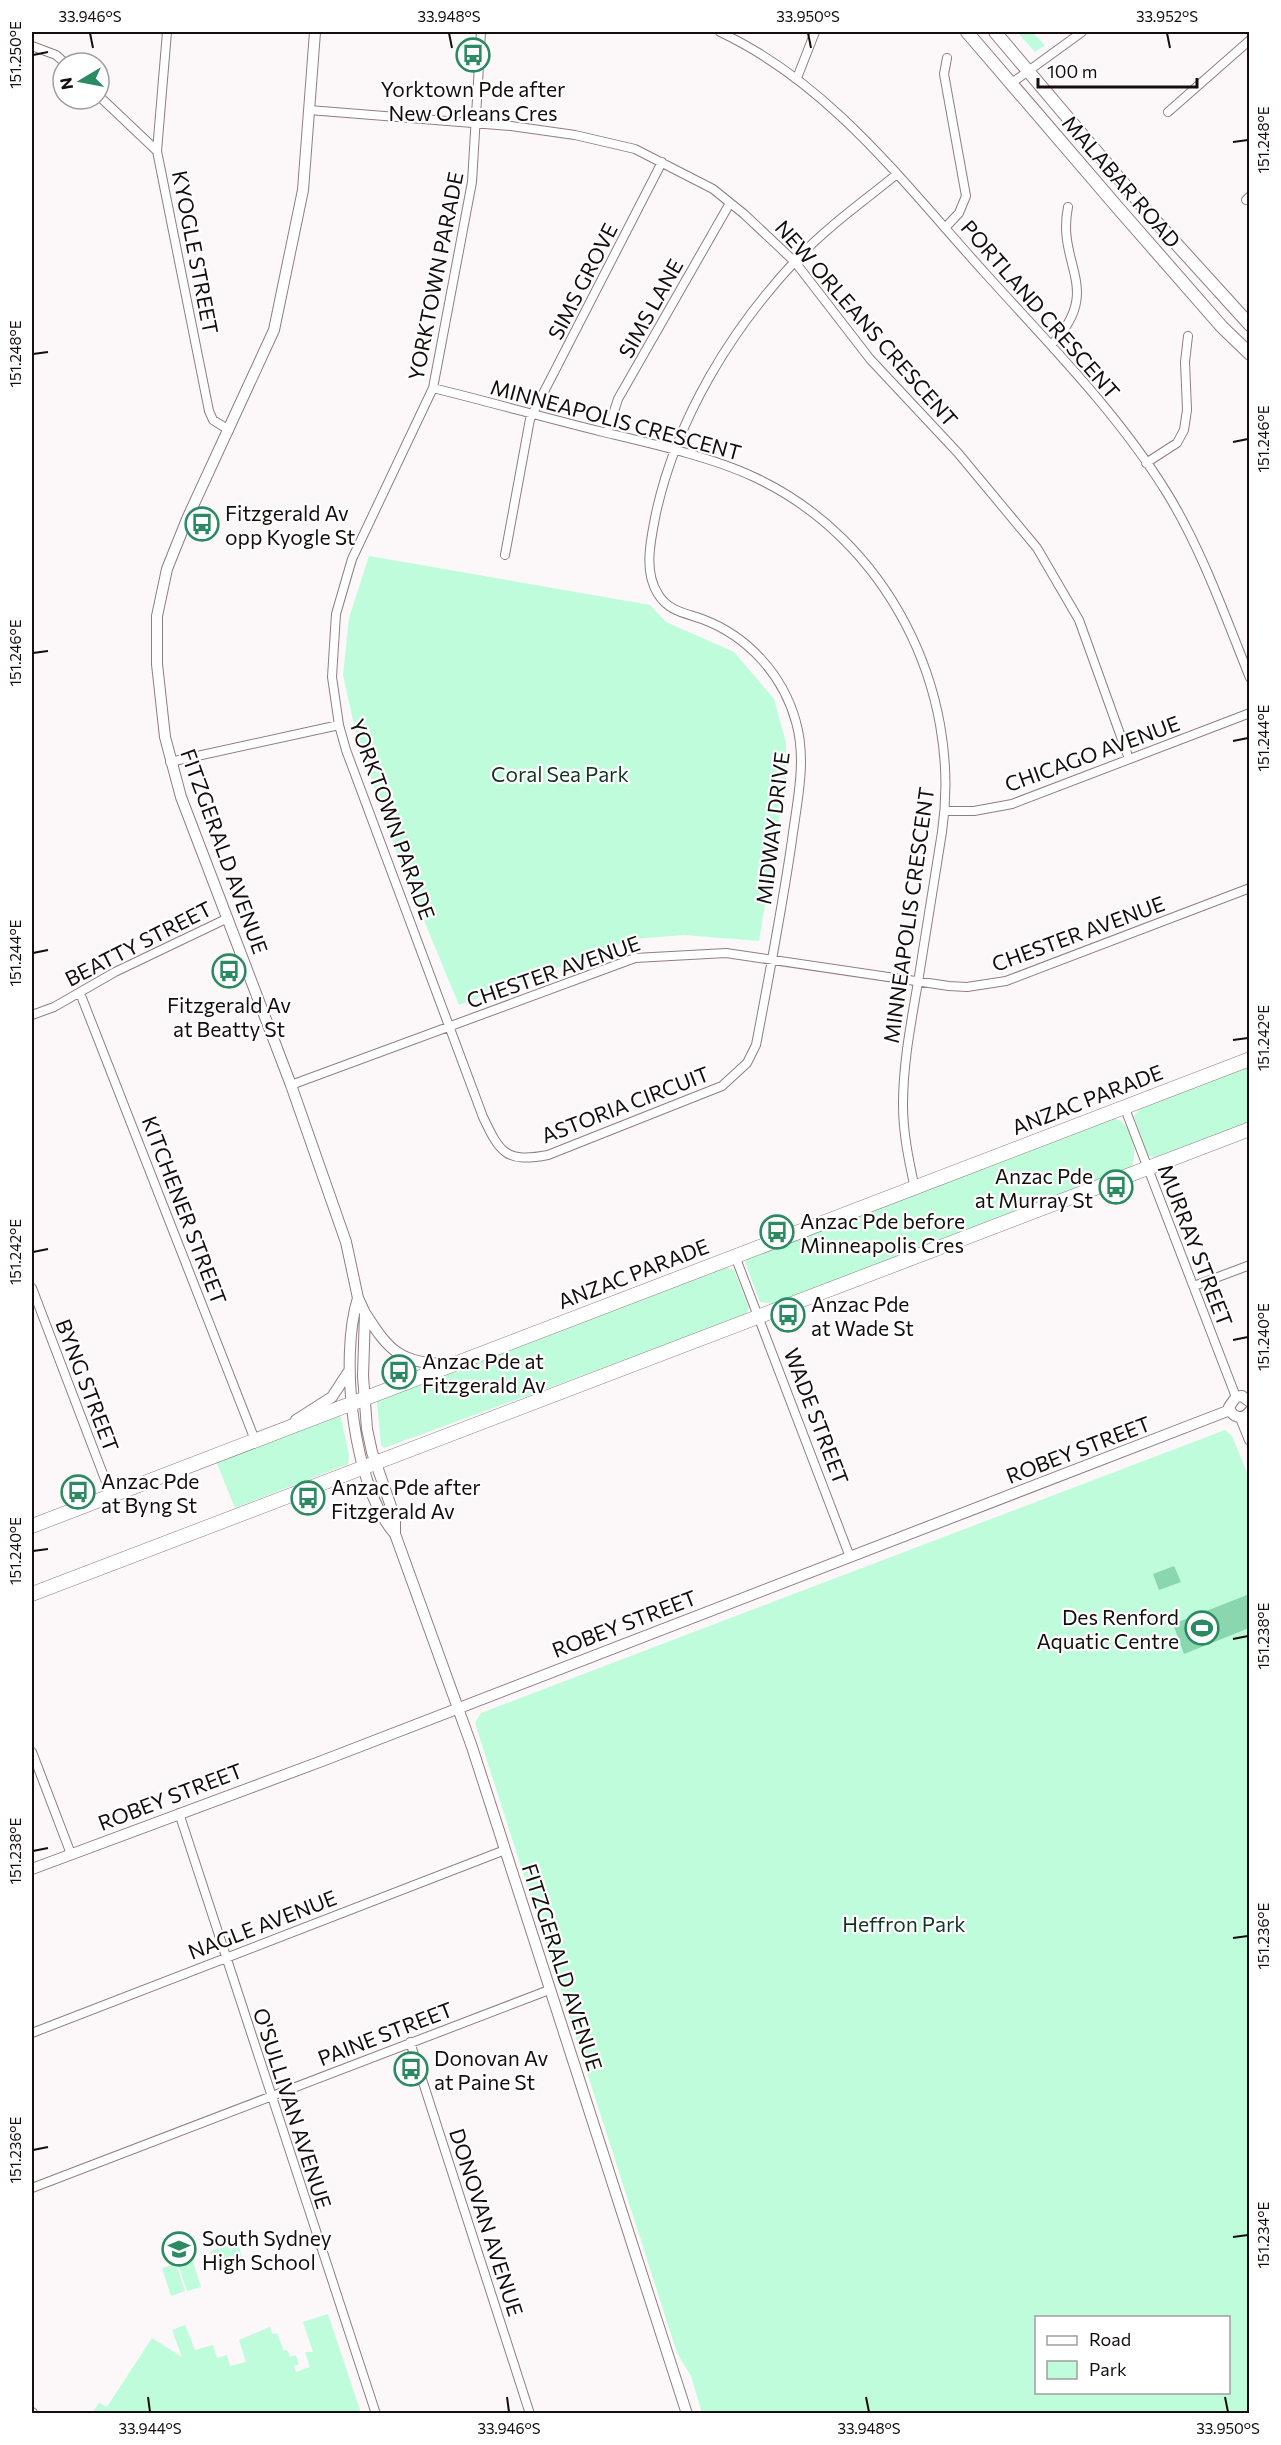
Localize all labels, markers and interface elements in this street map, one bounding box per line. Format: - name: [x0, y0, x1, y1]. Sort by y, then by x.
- text: 33.946°S: [58, 7, 122, 25]
- text: 33.948°S: [417, 7, 481, 25]
- text: 33.950°S: [776, 7, 840, 25]
- text: 33.952°S: [1136, 7, 1198, 25]
- text: 151.250°E: [6, 21, 24, 89]
- bus stop icon: Yorktown Pde after New Orleans Cres: [455, 37, 491, 73]
- north arrow: [51, 51, 111, 111]
- scale bar: [1038, 51, 1197, 89]
- text: 100 m: [1047, 60, 1097, 82]
- text: N: [55, 76, 76, 91]
- place label: Yorktown Pde after New Orleans Cres: [381, 76, 565, 125]
- text: 151.248°E: [1254, 106, 1272, 174]
- street label: MALABAR ROAD: [1058, 110, 1186, 252]
- street label: KYOGLE STREET: [168, 168, 224, 336]
- street label: YORKTOWN PARADE: [402, 170, 468, 382]
- street label: NEW ORLEANS CRESCENT: [770, 215, 964, 431]
- street label: PORTLAND CRESCENT: [957, 215, 1125, 403]
- street label: SIMS GROVE: [542, 219, 622, 343]
- street label: SIMS LANE: [613, 254, 687, 362]
- text: 151.248°E: [6, 320, 24, 388]
- street label: MINNEAPOLIS CRESCENT: [488, 373, 744, 465]
- text: 151.246°E: [1254, 405, 1272, 473]
- place label: Fitzgerald Av opp Kyogle St: [225, 500, 355, 549]
- bus stop icon: Fitzgerald Av opp Kyogle St: [184, 506, 220, 542]
- text: 151.246°E: [6, 619, 24, 687]
- text: 151.244°E: [1254, 704, 1272, 771]
- street label: CHICAGO AVENUE: [1001, 710, 1183, 796]
- street label: YORKTOWN PARADE: [345, 715, 441, 923]
- street label: FITZGERALD AVENUE: [176, 745, 274, 957]
- street label: MIDWAY DRIVE: [750, 750, 794, 906]
- park label: Coral Sea Park: [491, 761, 629, 786]
- street label: MINNEAPOLIS CRESCENT: [878, 785, 938, 1045]
- street label: CHESTER AVENUE: [988, 890, 1168, 976]
- street label: BEATTY STREET: [60, 895, 216, 991]
- text: 151.244°E: [6, 919, 24, 986]
- street label: CHESTER AVENUE: [463, 930, 643, 1012]
- bus stop icon: Fitzgerald Av at Beatty St: [211, 953, 247, 989]
- place label: Fitzgerald Av at Beatty St: [167, 992, 291, 1041]
- text: 151.242°E: [1254, 1005, 1272, 1071]
- street label: ANZAC PARADE: [1008, 1059, 1166, 1139]
- street label: ASTORIA CIRCUIT: [537, 1060, 713, 1148]
- street label: KITCHENER STREET: [138, 1112, 232, 1308]
- street label: MURRAY STREET: [1154, 1160, 1238, 1330]
- place label: Anzac Pde at Murray St: [975, 1163, 1093, 1212]
- bus stop icon: Anzac Pde at Murray St: [1098, 1169, 1134, 1205]
- place label: Anzac Pde before Minneapolis Cres: [800, 1208, 965, 1257]
- bus stop icon: Anzac Pde before Minneapolis Cres: [759, 1214, 795, 1250]
- text: 151.242°E: [6, 1219, 24, 1285]
- street label: ANZAC PARADE: [554, 1233, 712, 1313]
- place label: Anzac Pde at Wade St: [811, 1291, 914, 1340]
- bus stop icon: Anzac Pde at Wade St: [770, 1297, 806, 1333]
- text: 151.240°E: [1254, 1303, 1272, 1371]
- street label: BYNG STREET: [51, 1315, 125, 1455]
- street label: WADE STREET: [779, 1344, 855, 1488]
- place label: Anzac Pde at Fitzgerald Av: [422, 1348, 546, 1397]
- bus stop icon: Anzac Pde at Fitzgerald Av: [381, 1354, 417, 1390]
- street label: ROBEY STREET: [1002, 1410, 1154, 1488]
- place label: Anzac Pde at Byng St: [101, 1468, 199, 1517]
- bus stop icon: Anzac Pde at Byng St: [60, 1474, 96, 1510]
- place label: Anzac Pde after Fitzgerald Av: [331, 1474, 481, 1523]
- bus stop icon: Anzac Pde after Fitzgerald Av: [290, 1480, 326, 1516]
- text: 151.240°E: [6, 1517, 24, 1585]
- street label: ROBEY STREET: [548, 1584, 700, 1662]
- text: 151.238°E: [1254, 1602, 1272, 1669]
- place label: Des Renford Aquatic Centre: [1036, 1604, 1179, 1653]
- sports icon: Des Renford Aquatic Centre: [1184, 1610, 1220, 1646]
- street label: ROBEY STREET: [94, 1757, 246, 1835]
- text: 151.238°E: [6, 1817, 24, 1884]
- street label: FITZGERALD AVENUE: [518, 1860, 608, 2074]
- street label: NAGLE AVENUE: [184, 1884, 340, 1964]
- text: 151.236°E: [1254, 1902, 1272, 1969]
- park label: Heffron Park: [842, 1911, 966, 1936]
- street label: PAINE STREET: [314, 1996, 456, 2070]
- street label: O'SULLIVAN AVENUE: [249, 2004, 337, 2212]
- place label: Donovan Av at Paine St: [434, 2045, 549, 2094]
- bus stop icon: Donovan Av at Paine St: [393, 2051, 429, 2087]
- text: 151.236°E: [6, 2116, 24, 2183]
- street label: DONOVAN AVENUE: [445, 2125, 529, 2319]
- text: 151.234°E: [1254, 2202, 1272, 2268]
- place label: South Sydney High School: [202, 2225, 332, 2274]
- school or university icon: South Sydney High School: [161, 2231, 197, 2267]
- legend: [1035, 2316, 1230, 2394]
- text: Road: [1089, 2328, 1131, 2350]
- text: Park: [1089, 2358, 1127, 2380]
- text: 33.944°S: [118, 2419, 182, 2437]
- text: 33.946°S: [477, 2419, 541, 2437]
- text: 33.948°S: [837, 2419, 901, 2437]
- text: 33.950°S: [1196, 2419, 1260, 2437]

